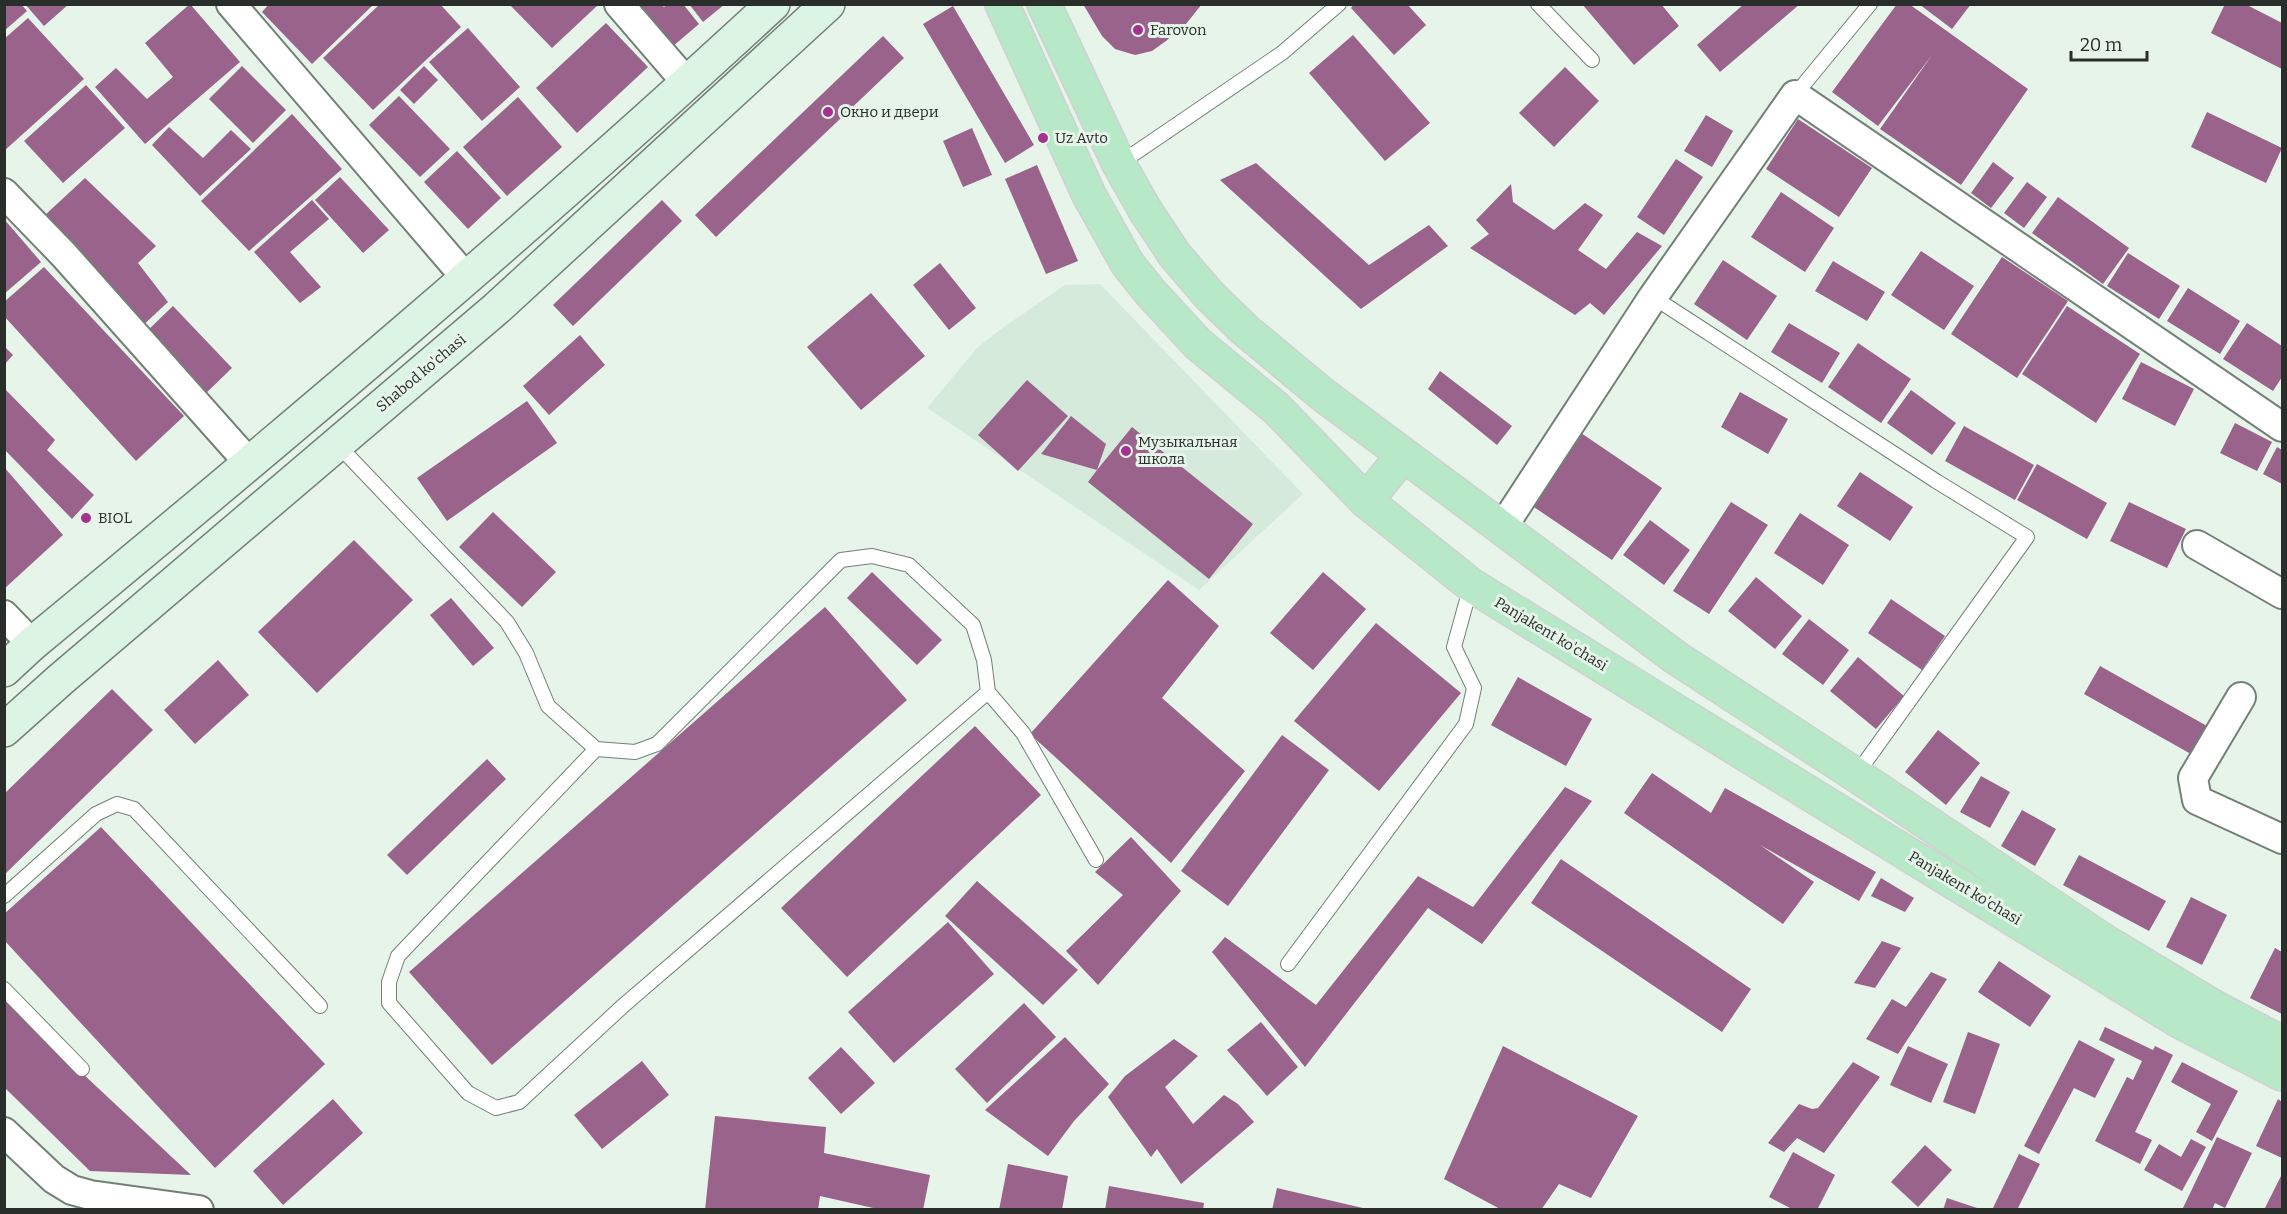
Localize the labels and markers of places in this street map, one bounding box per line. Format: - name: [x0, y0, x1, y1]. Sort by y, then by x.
- place label: Farovon: [1150, 21, 1207, 39]
- marker: Farovon: [1131, 23, 1145, 37]
- place label: Окно и двери: [840, 103, 939, 121]
- marker: Окно и двери: [821, 105, 835, 119]
- place label: Uz Avto: [1055, 129, 1108, 147]
- marker: Uz Avto: [1036, 131, 1050, 145]
- place label: Музыкальная школа: [1138, 433, 1237, 468]
- marker: Музыкальная школа: [1119, 444, 1133, 458]
- place label: BIOL: [98, 509, 132, 527]
- marker: BIOL: [79, 511, 93, 525]

